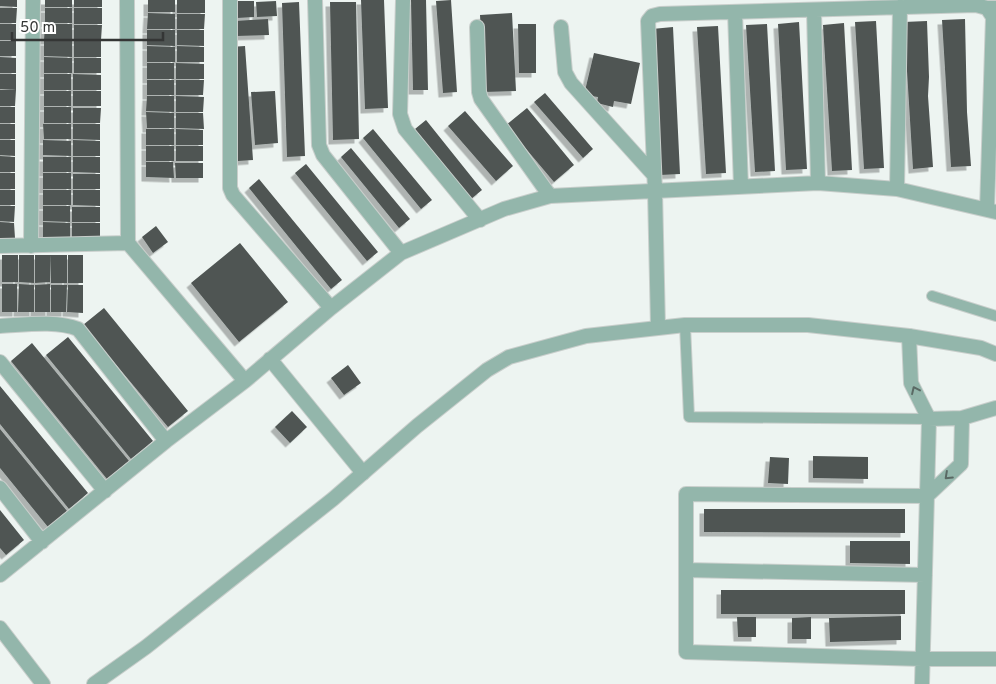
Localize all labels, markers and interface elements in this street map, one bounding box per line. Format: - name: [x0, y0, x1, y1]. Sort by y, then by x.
- scale bar: [12, 10, 164, 42]
- text: 50 m: [20, 19, 55, 38]
- one-way arrow: [910, 386, 921, 395]
- one-way arrow: [944, 471, 953, 480]

